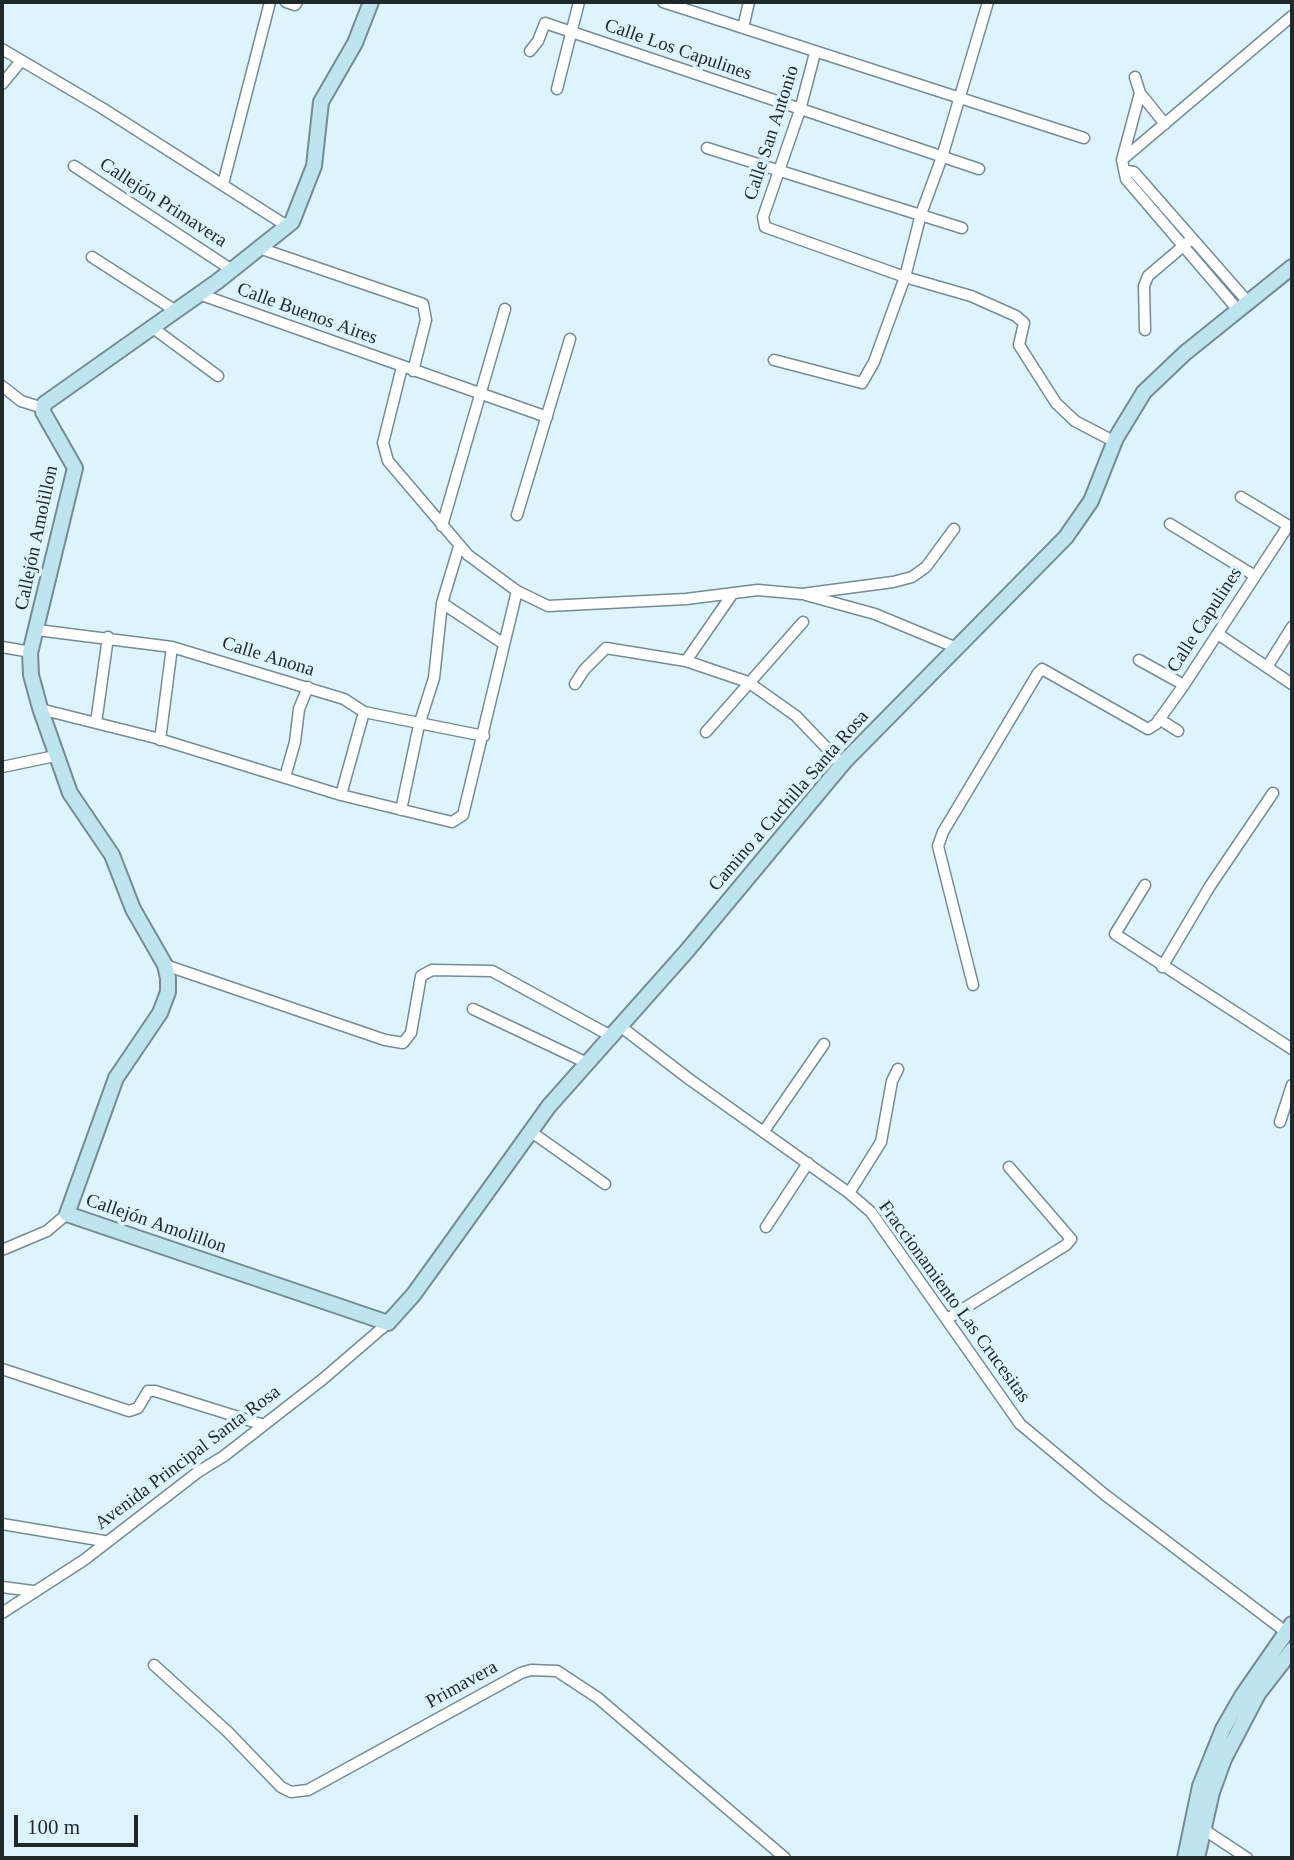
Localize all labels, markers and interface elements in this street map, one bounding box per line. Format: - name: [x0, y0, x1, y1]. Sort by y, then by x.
- street label: Calle Los Capulines: [601, 14, 755, 86]
- street label: Calle San Antonio: [739, 63, 805, 203]
- street label: Callejón Primavera: [95, 153, 231, 253]
- street label: Calle Buenos Aires: [234, 278, 380, 350]
- street label: Callejón Amolillon: [11, 464, 63, 612]
- street label: Calle Capulines: [1163, 563, 1247, 677]
- street label: Calle Anona: [219, 632, 317, 682]
- street label: Camino a Cuchilla Santa Rosa: [704, 706, 874, 896]
- street label: Callejón Amolillon: [83, 1189, 229, 1259]
- street label: Fraccionamiento Las Crucesitas: [873, 1197, 1035, 1407]
- street label: Avenida Principal Santa Rosa: [91, 1381, 285, 1535]
- street label: Primavera: [422, 1656, 502, 1714]
- scale bar: [18, 1800, 142, 1844]
- text: 100 m: [27, 1815, 80, 1839]

